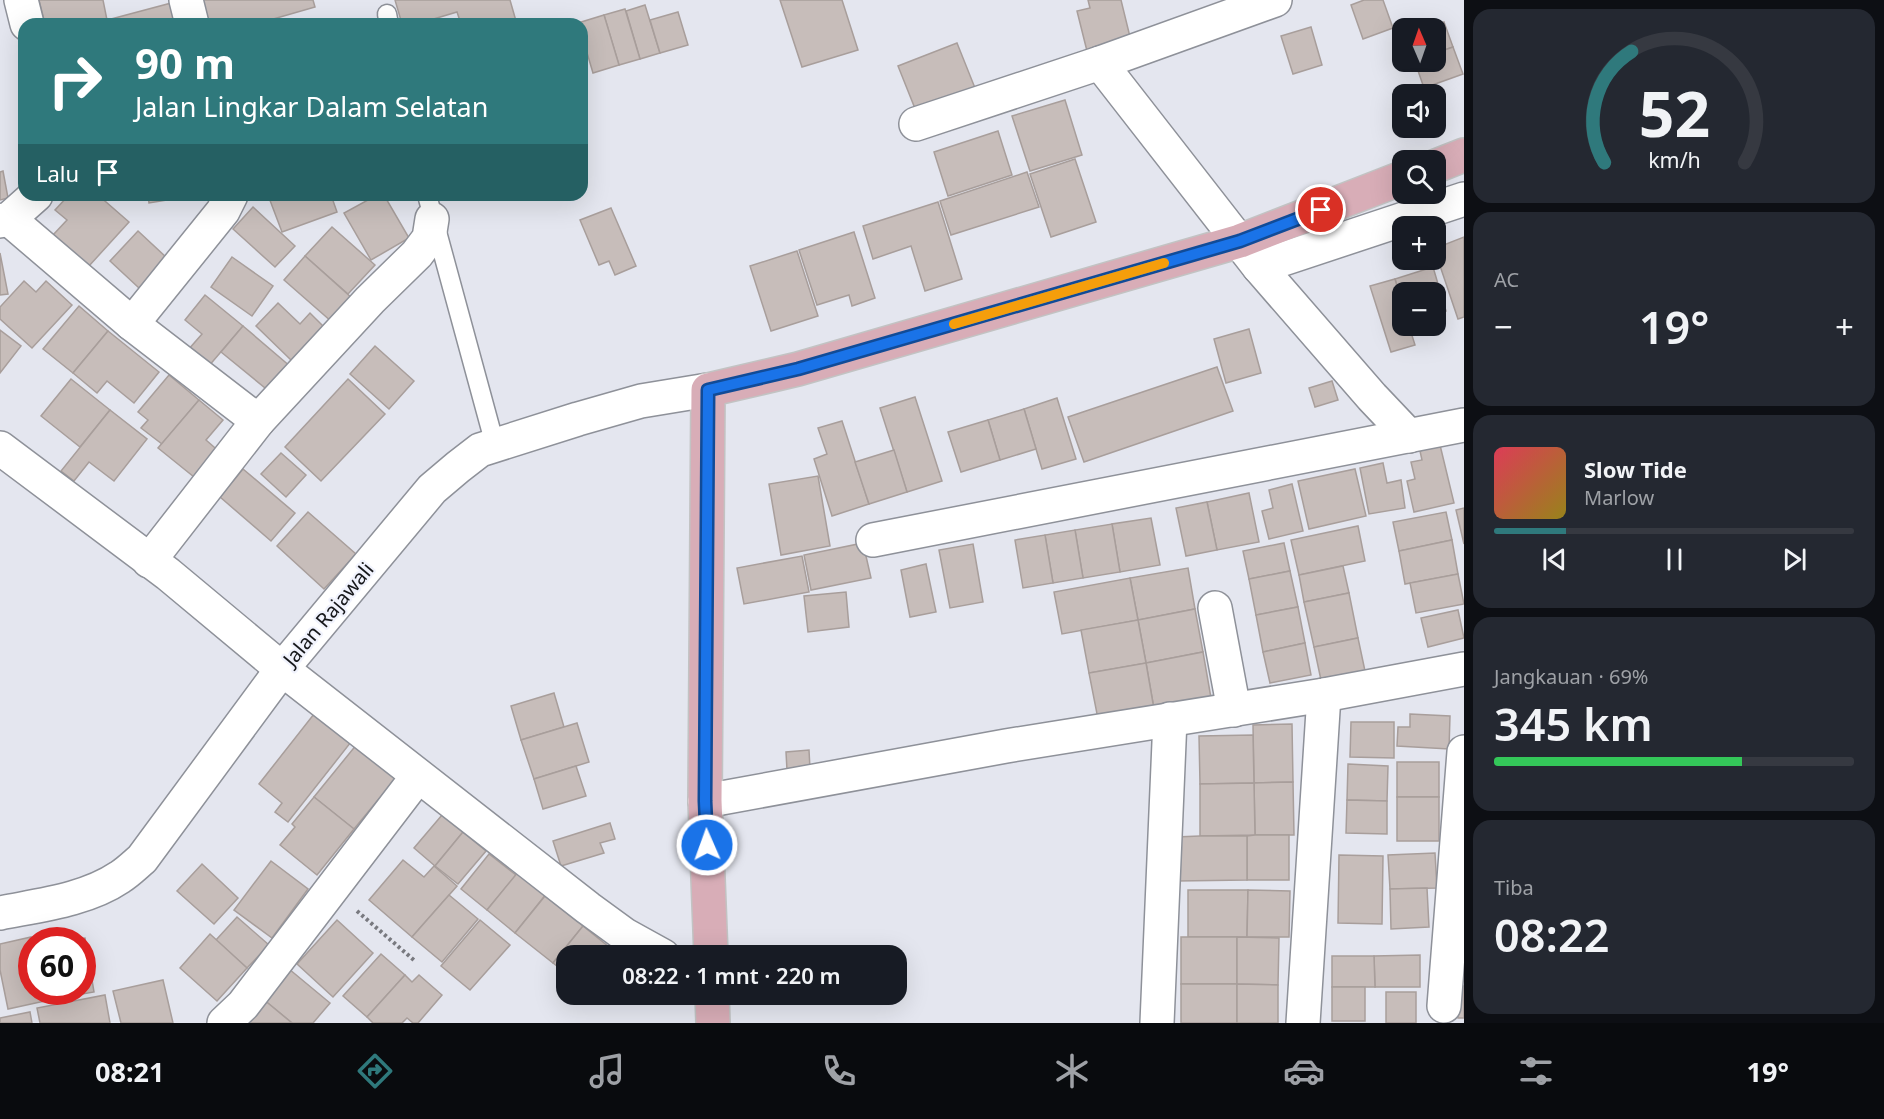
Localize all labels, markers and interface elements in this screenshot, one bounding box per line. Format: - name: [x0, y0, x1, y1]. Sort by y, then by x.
- north arrow: [1392, 18, 1446, 72]
- map controls: [1392, 18, 1446, 336]
- text: 90 m: [135, 34, 235, 91]
- icon: right: [36, 42, 114, 120]
- text: 52: [1638, 70, 1710, 155]
- button: sound: [1392, 84, 1446, 138]
- text: Jalan Lingkar Dalam Selatan: [135, 88, 488, 125]
- text: km/h: [1648, 145, 1700, 174]
- button: search: [1392, 150, 1446, 204]
- icon: arrive: [91, 156, 124, 189]
- text: Lalu: [36, 158, 79, 188]
- pin: [1295, 184, 1346, 235]
- icon: arrive: [1304, 193, 1337, 226]
- button: +: [1392, 216, 1446, 270]
- text: AC: [1494, 266, 1519, 293]
- button: −: [1392, 282, 1446, 336]
- text: 19°: [1639, 296, 1709, 357]
- text: −: [1494, 304, 1513, 349]
- text: +: [1835, 304, 1854, 349]
- text: Slow Tide: [1584, 454, 1687, 484]
- text: Marlow: [1584, 484, 1654, 511]
- icon: previous: [1538, 543, 1571, 576]
- icon: pause: [1658, 543, 1691, 576]
- icon: next: [1778, 543, 1811, 576]
- street label: Jalan Rajawali: [275, 556, 379, 673]
- text: Jangkauan · 69%: [1494, 663, 1648, 690]
- text: 345 km: [1494, 693, 1653, 754]
- position arrow: [675, 813, 739, 877]
- text: Tiba: [1494, 874, 1534, 901]
- text: 08:22: [1494, 904, 1609, 965]
- speed limit sign: 60: [18, 927, 96, 1005]
- text: 08:22 · 1 mnt · 220 m: [622, 960, 841, 990]
- icon: directions: [354, 1050, 396, 1092]
- icon: music: [586, 1050, 628, 1092]
- icon: phone: [818, 1050, 860, 1092]
- icon: climate: [1051, 1050, 1093, 1092]
- icon: car: [1283, 1050, 1325, 1092]
- icon: filters: [1515, 1050, 1557, 1092]
- text: 08:21: [95, 1053, 164, 1090]
- text: 19°: [1747, 1053, 1789, 1090]

